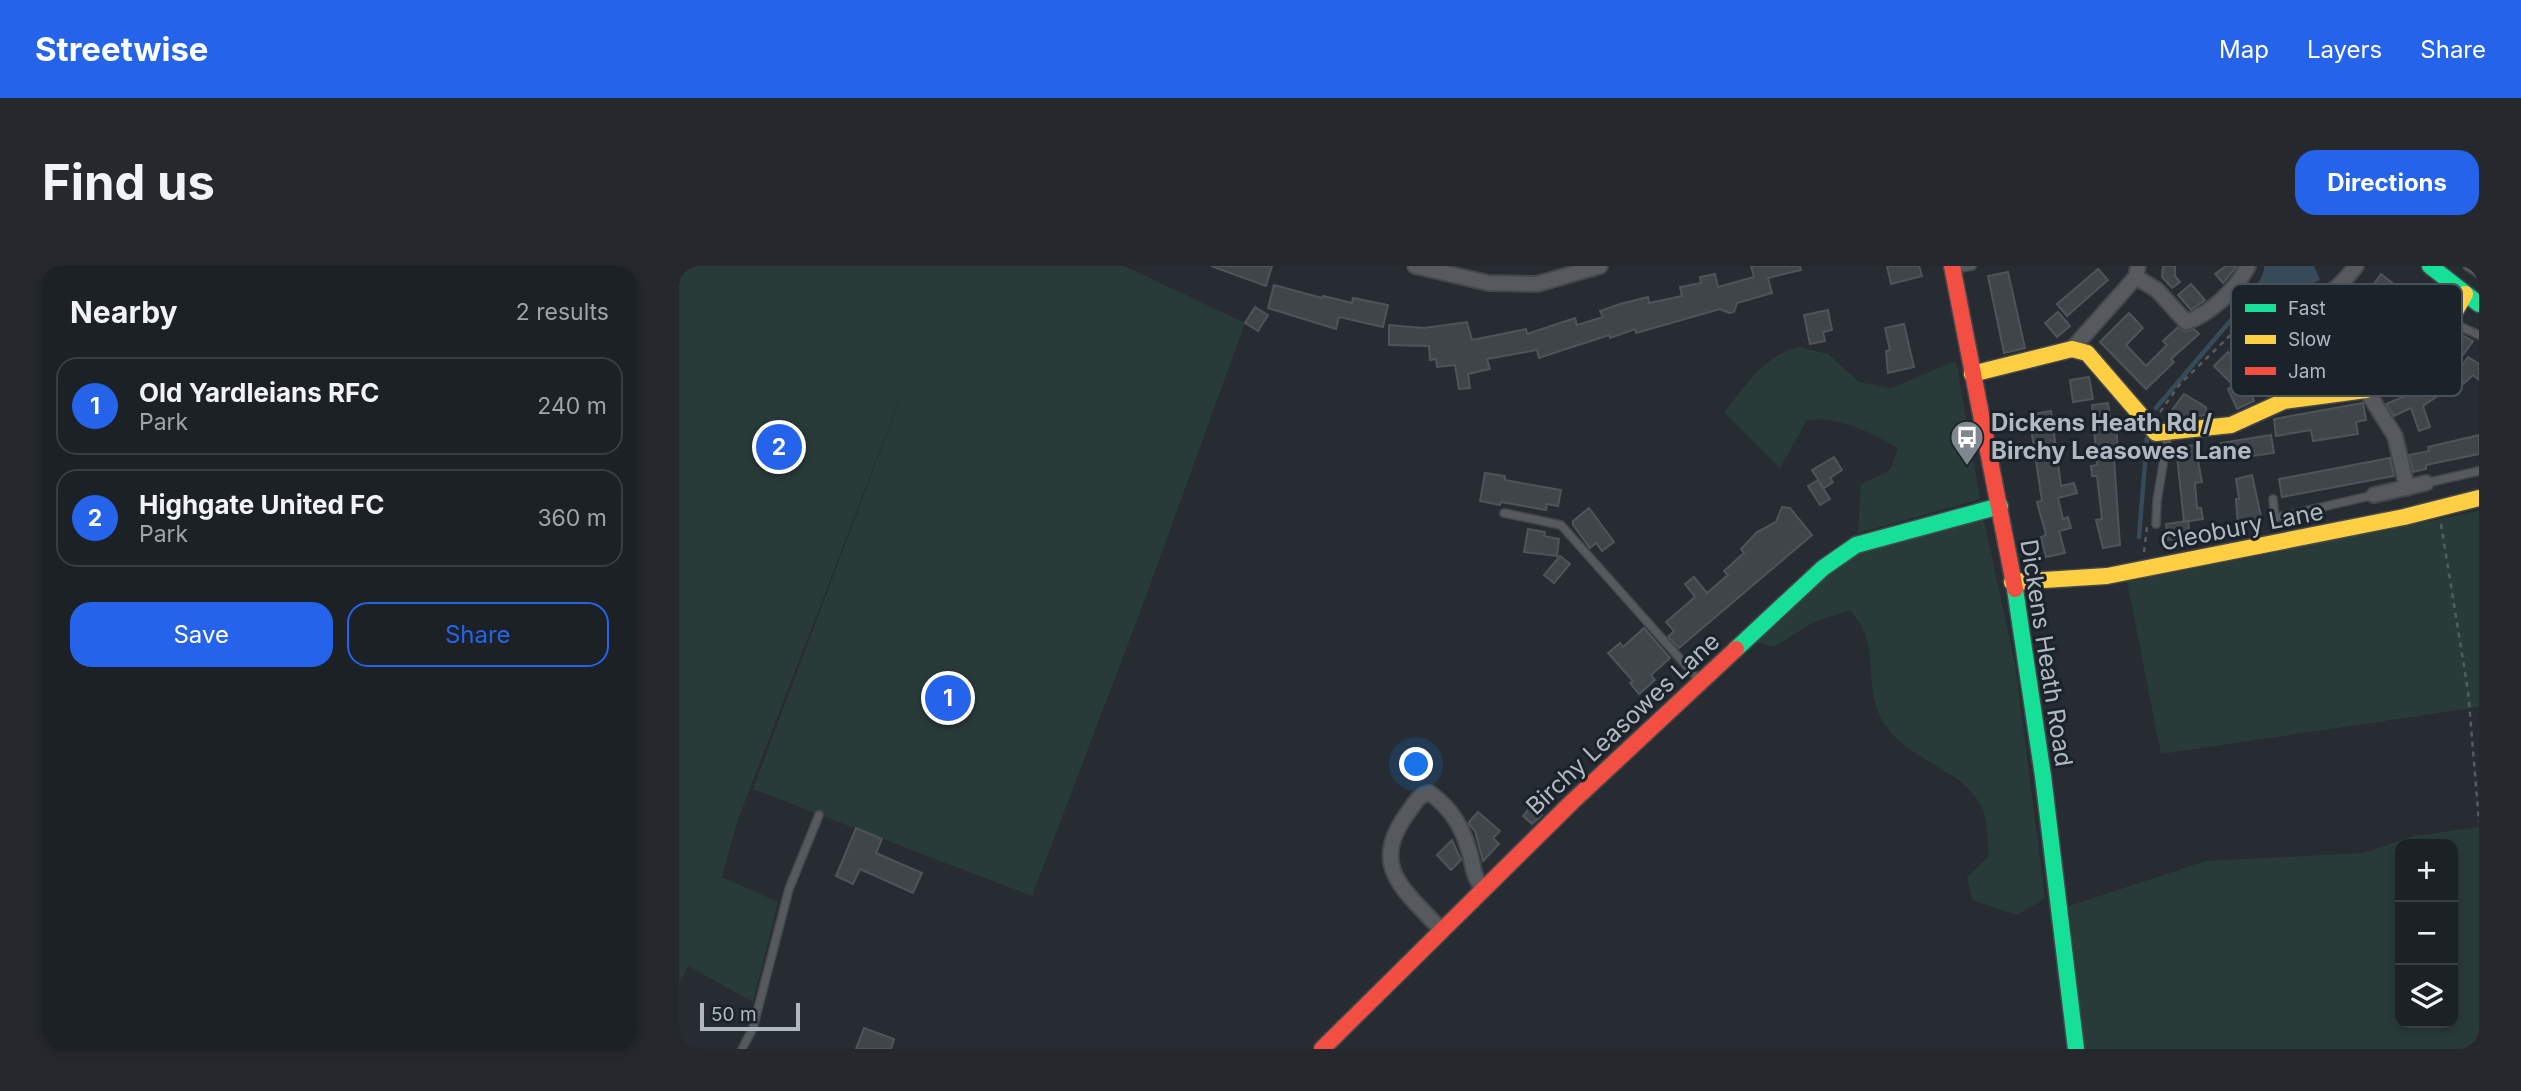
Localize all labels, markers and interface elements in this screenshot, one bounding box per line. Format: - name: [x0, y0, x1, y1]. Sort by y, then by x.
- text: Streetwise: [35, 29, 209, 69]
- text: Map: [2219, 35, 2269, 64]
- text: Layers: [2307, 35, 2382, 64]
- text: Share: [2420, 35, 2486, 64]
- button: Directions: [2295, 150, 2479, 215]
- text: Find us: [42, 153, 215, 212]
- legend: [2231, 284, 2462, 396]
- text: Nearby: [70, 294, 178, 330]
- text: Fast: [2288, 297, 2326, 320]
- text: 2 results: [516, 298, 609, 326]
- text: Slow: [2288, 328, 2331, 351]
- text: Jam: [2288, 360, 2326, 383]
- text: Old Yardleians RFC: [139, 377, 380, 408]
- text: 1: [90, 392, 100, 420]
- text: 240 m: [537, 392, 607, 420]
- text: Park: [139, 408, 188, 436]
- place label: Dickens Heath Rd / Birchy Leasowes Lane: [1991, 408, 2251, 465]
- bus stop icon: Dickens Heath Rd / Birchy Leasowes Lane: [1948, 418, 1986, 467]
- pin: 2: [756, 421, 802, 473]
- text: Highgate United FC: [139, 489, 385, 520]
- street label: Cleobury Lane: [2158, 496, 2326, 557]
- text: 2: [88, 504, 102, 532]
- text: 360 m: [537, 504, 607, 532]
- text: Park: [139, 520, 188, 548]
- street label: Dickens Heath Road: [2014, 537, 2079, 768]
- button: Save: [70, 602, 333, 667]
- button: Share: [347, 602, 609, 667]
- street label: Birchy Leasowes Lane: [1520, 627, 1725, 821]
- pin: 1: [925, 672, 971, 724]
- your location: [1399, 747, 1433, 781]
- map controls: [2395, 839, 2458, 1028]
- button: +: [2395, 839, 2458, 902]
- button: −: [2395, 902, 2458, 965]
- button: layers: [2395, 965, 2458, 1028]
- scale bar: [700, 1000, 800, 1032]
- text: 50 m: [711, 1003, 757, 1026]

